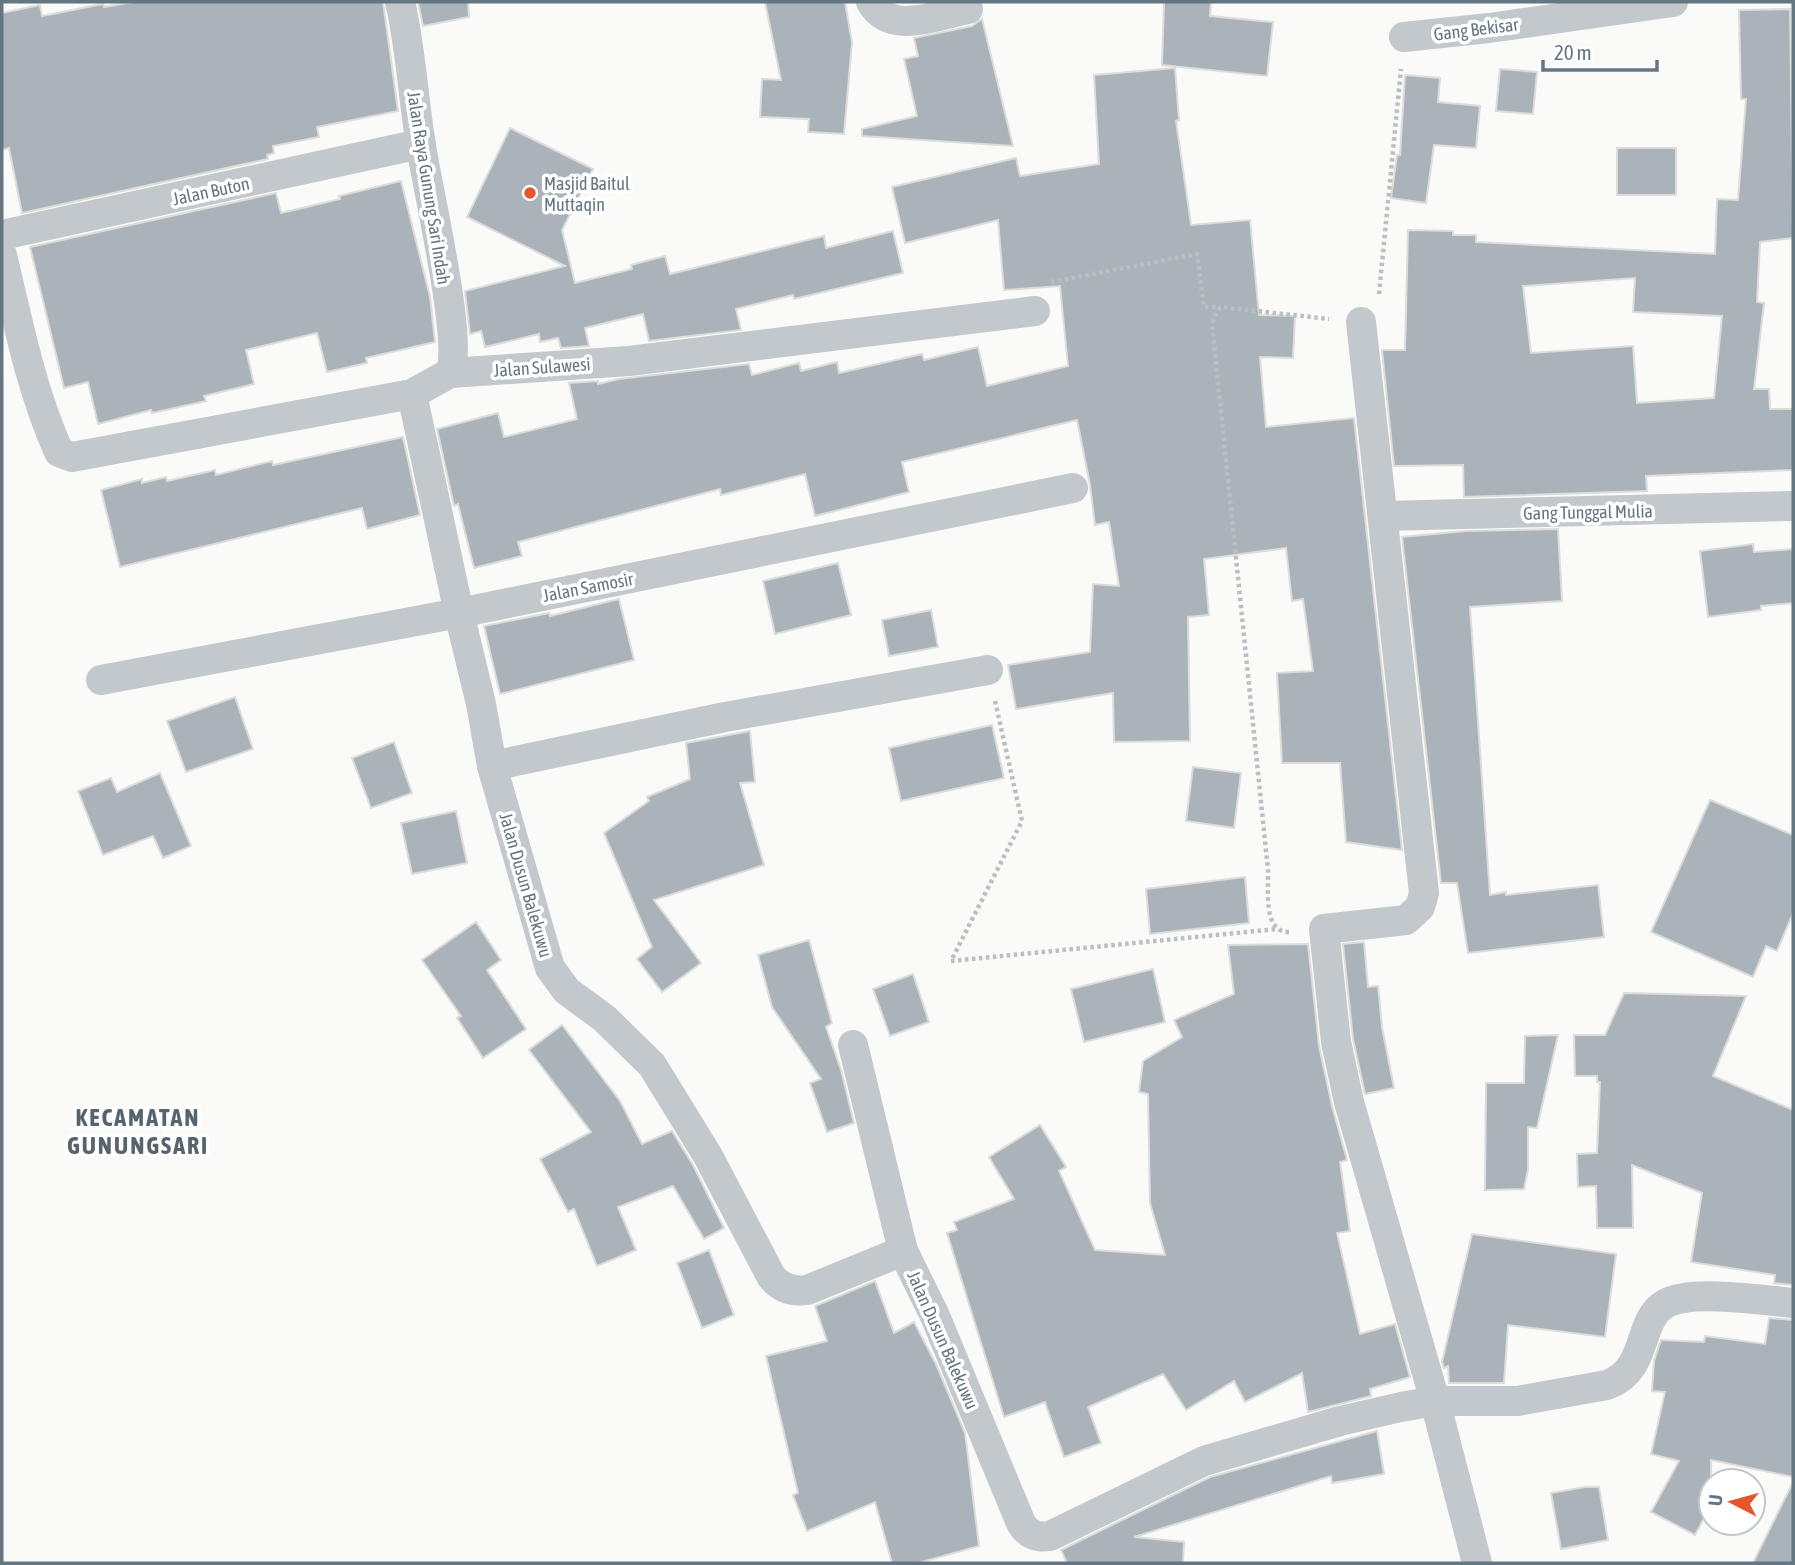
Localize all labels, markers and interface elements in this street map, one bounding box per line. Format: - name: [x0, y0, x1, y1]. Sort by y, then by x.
- street label: Gang Bekisar: [1432, 13, 1520, 45]
- scale bar: [1543, 28, 1657, 72]
- text: 20 m: [1554, 40, 1592, 64]
- street label: Jalan Raya Gunung Sari Indah: [403, 90, 455, 286]
- street label: Jalan Buton: [171, 173, 251, 209]
- place label: Masjid Baitul Muttaqin: [544, 173, 630, 215]
- marker: Masjid Baitul Muttaqin: [522, 185, 538, 201]
- street label: Jalan Sulawesi: [493, 353, 591, 381]
- street label: Gang Tunggal Mulia: [1523, 500, 1653, 524]
- street label: Jalan Samosir: [541, 568, 636, 606]
- street label: Jalan Dusun Balekuwu: [495, 810, 557, 960]
- district label: KECAMATAN GUNUNGSARI: [67, 1104, 209, 1159]
- street label: Jalan Dusun Balekuwu: [903, 1268, 983, 1412]
- north arrow: [1697, 1467, 1767, 1537]
- text: U: [1704, 1493, 1727, 1507]

